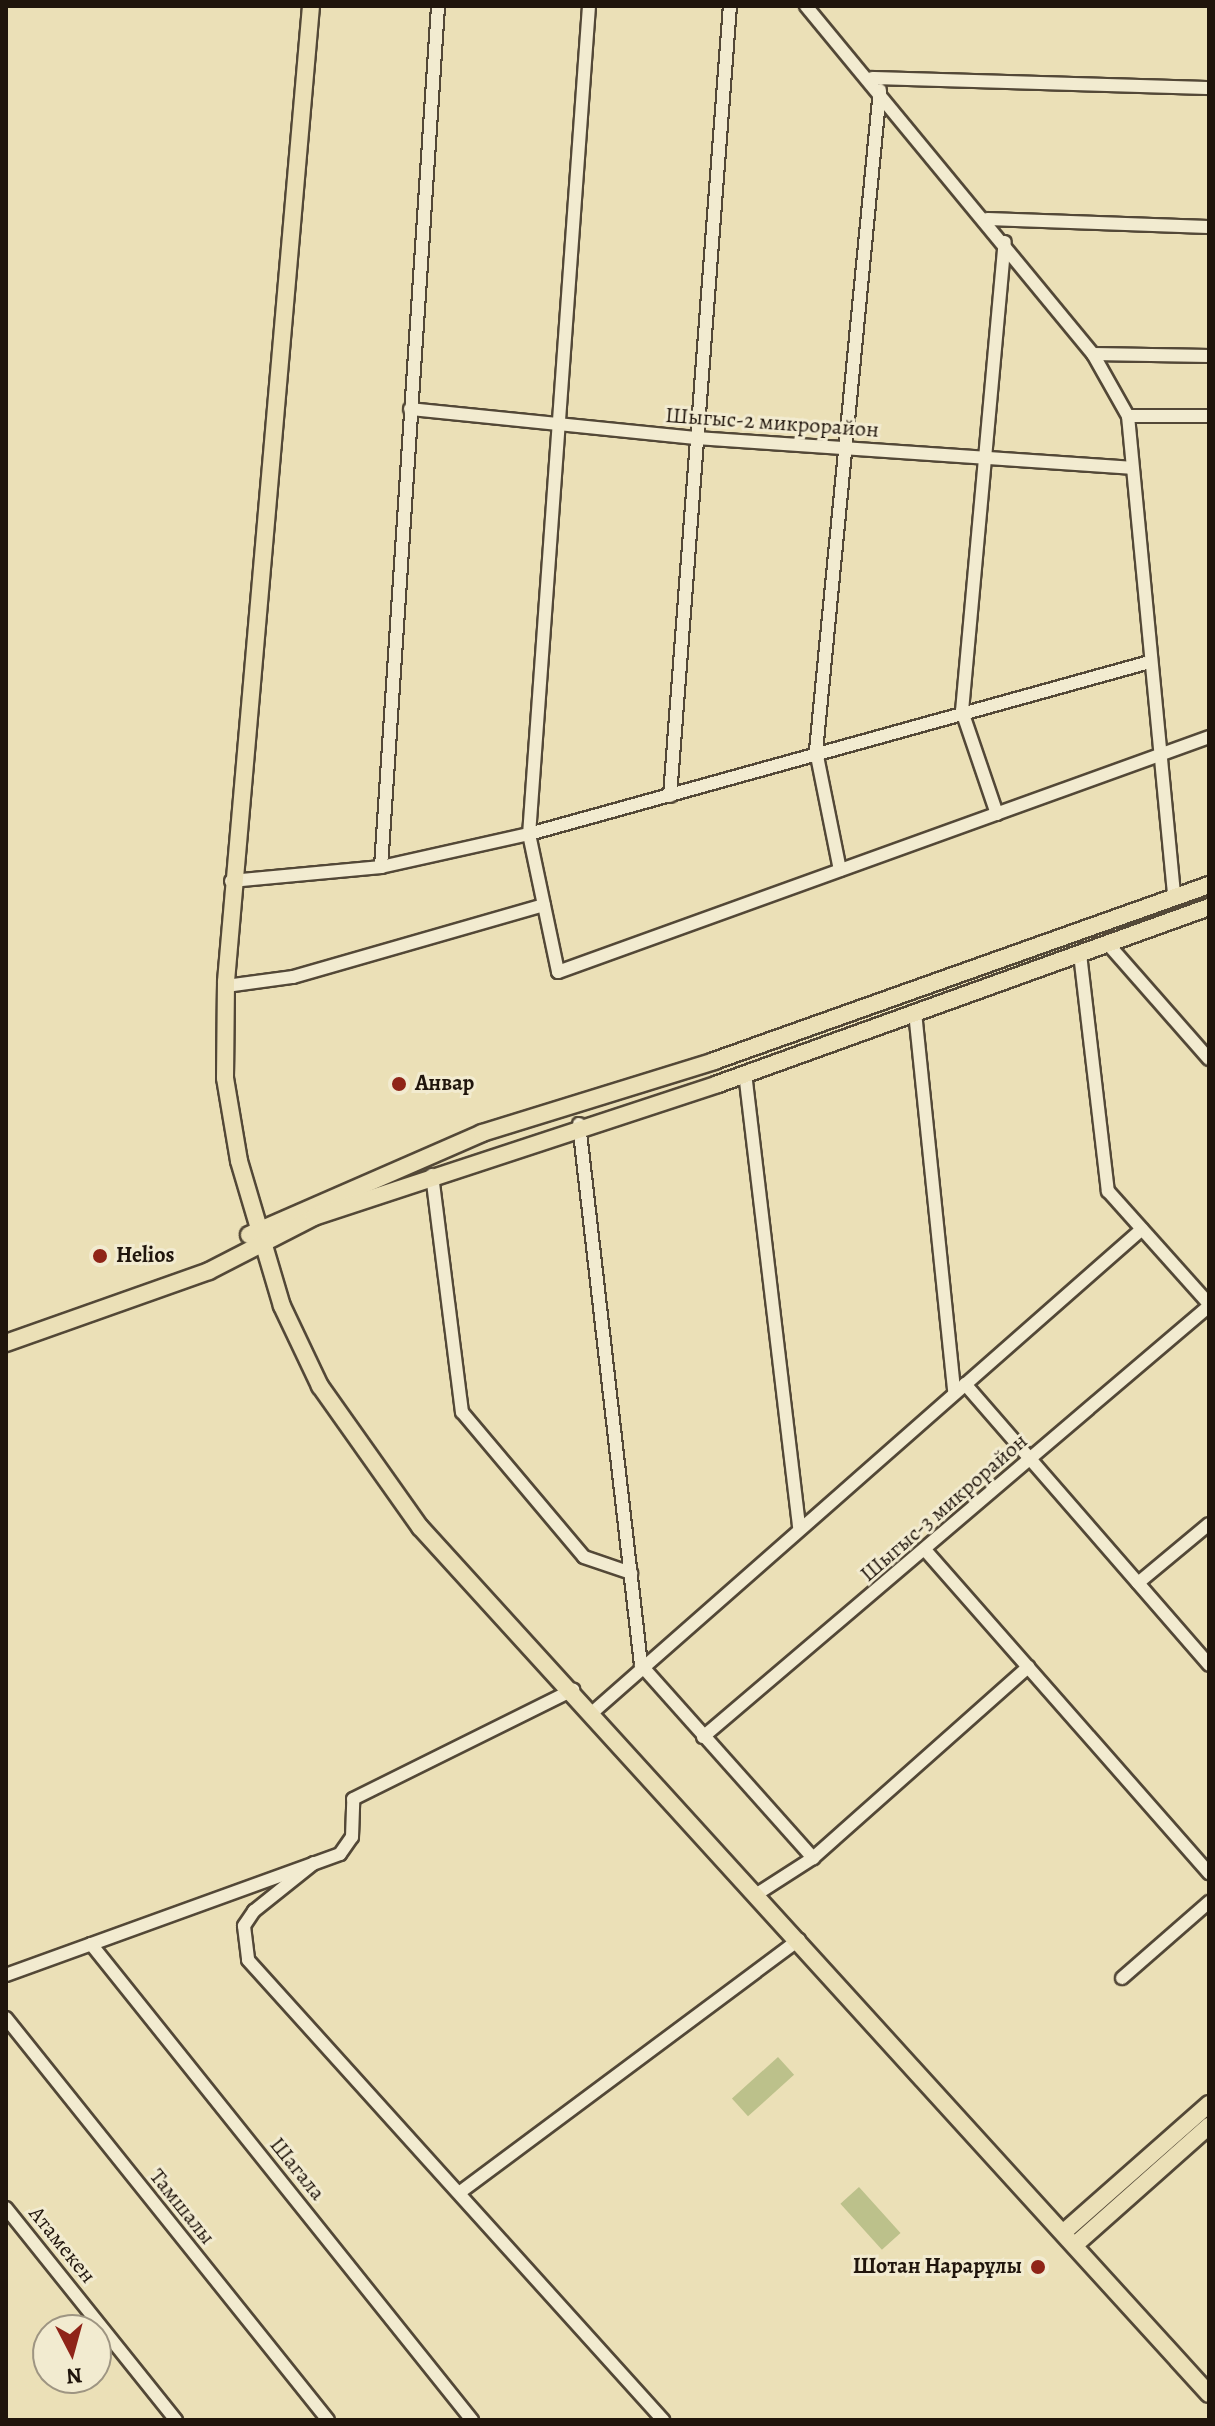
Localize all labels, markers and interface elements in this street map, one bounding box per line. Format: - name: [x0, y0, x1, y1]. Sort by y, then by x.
- street label: Шыгыс-2 микрорайон: [664, 402, 880, 444]
- place label: Анвар: [415, 1071, 474, 1097]
- marker: Анвар: [390, 1075, 408, 1093]
- place label: Helios: [116, 1243, 175, 1269]
- marker: Helios: [91, 1247, 109, 1265]
- street label: Шыгыс-3 микрорайон: [855, 1428, 1033, 1588]
- street label: Шагала: [264, 2132, 330, 2206]
- street label: Тамшалы: [144, 2164, 220, 2250]
- street label: Атамекен: [23, 2201, 101, 2289]
- place label: Шотан Нарарұлы: [853, 2254, 1022, 2280]
- marker: Шотан Нарарұлы: [1029, 2258, 1047, 2276]
- north arrow: [32, 2314, 112, 2394]
- text: N: [65, 2360, 84, 2392]

